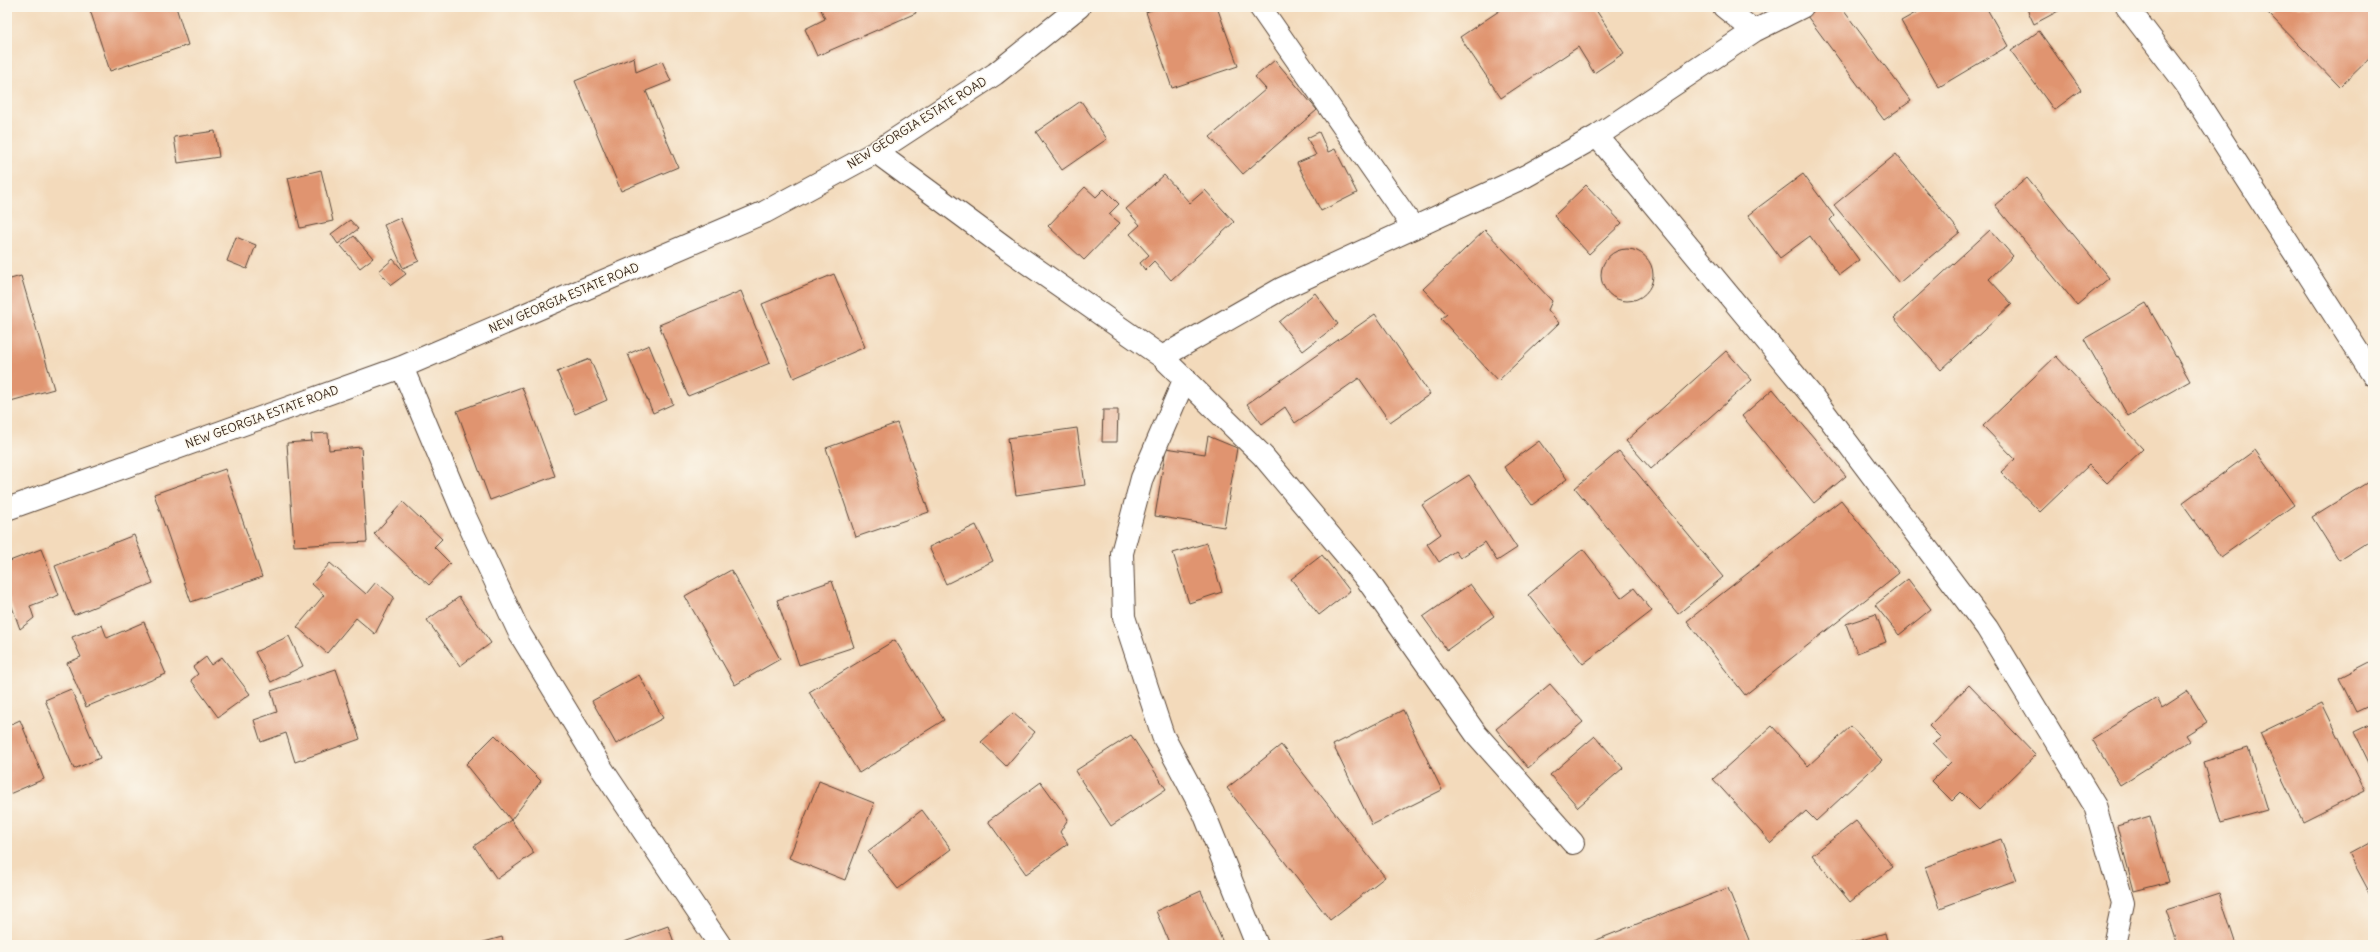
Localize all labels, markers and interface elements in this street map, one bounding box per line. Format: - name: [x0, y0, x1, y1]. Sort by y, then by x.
- street label: NEW GEORGIA ESTATE ROAD: [844, 73, 989, 172]
- street label: NEW GEORGIA ESTATE ROAD: [486, 259, 641, 336]
- street label: NEW GEORGIA ESTATE ROAD: [183, 382, 340, 451]

